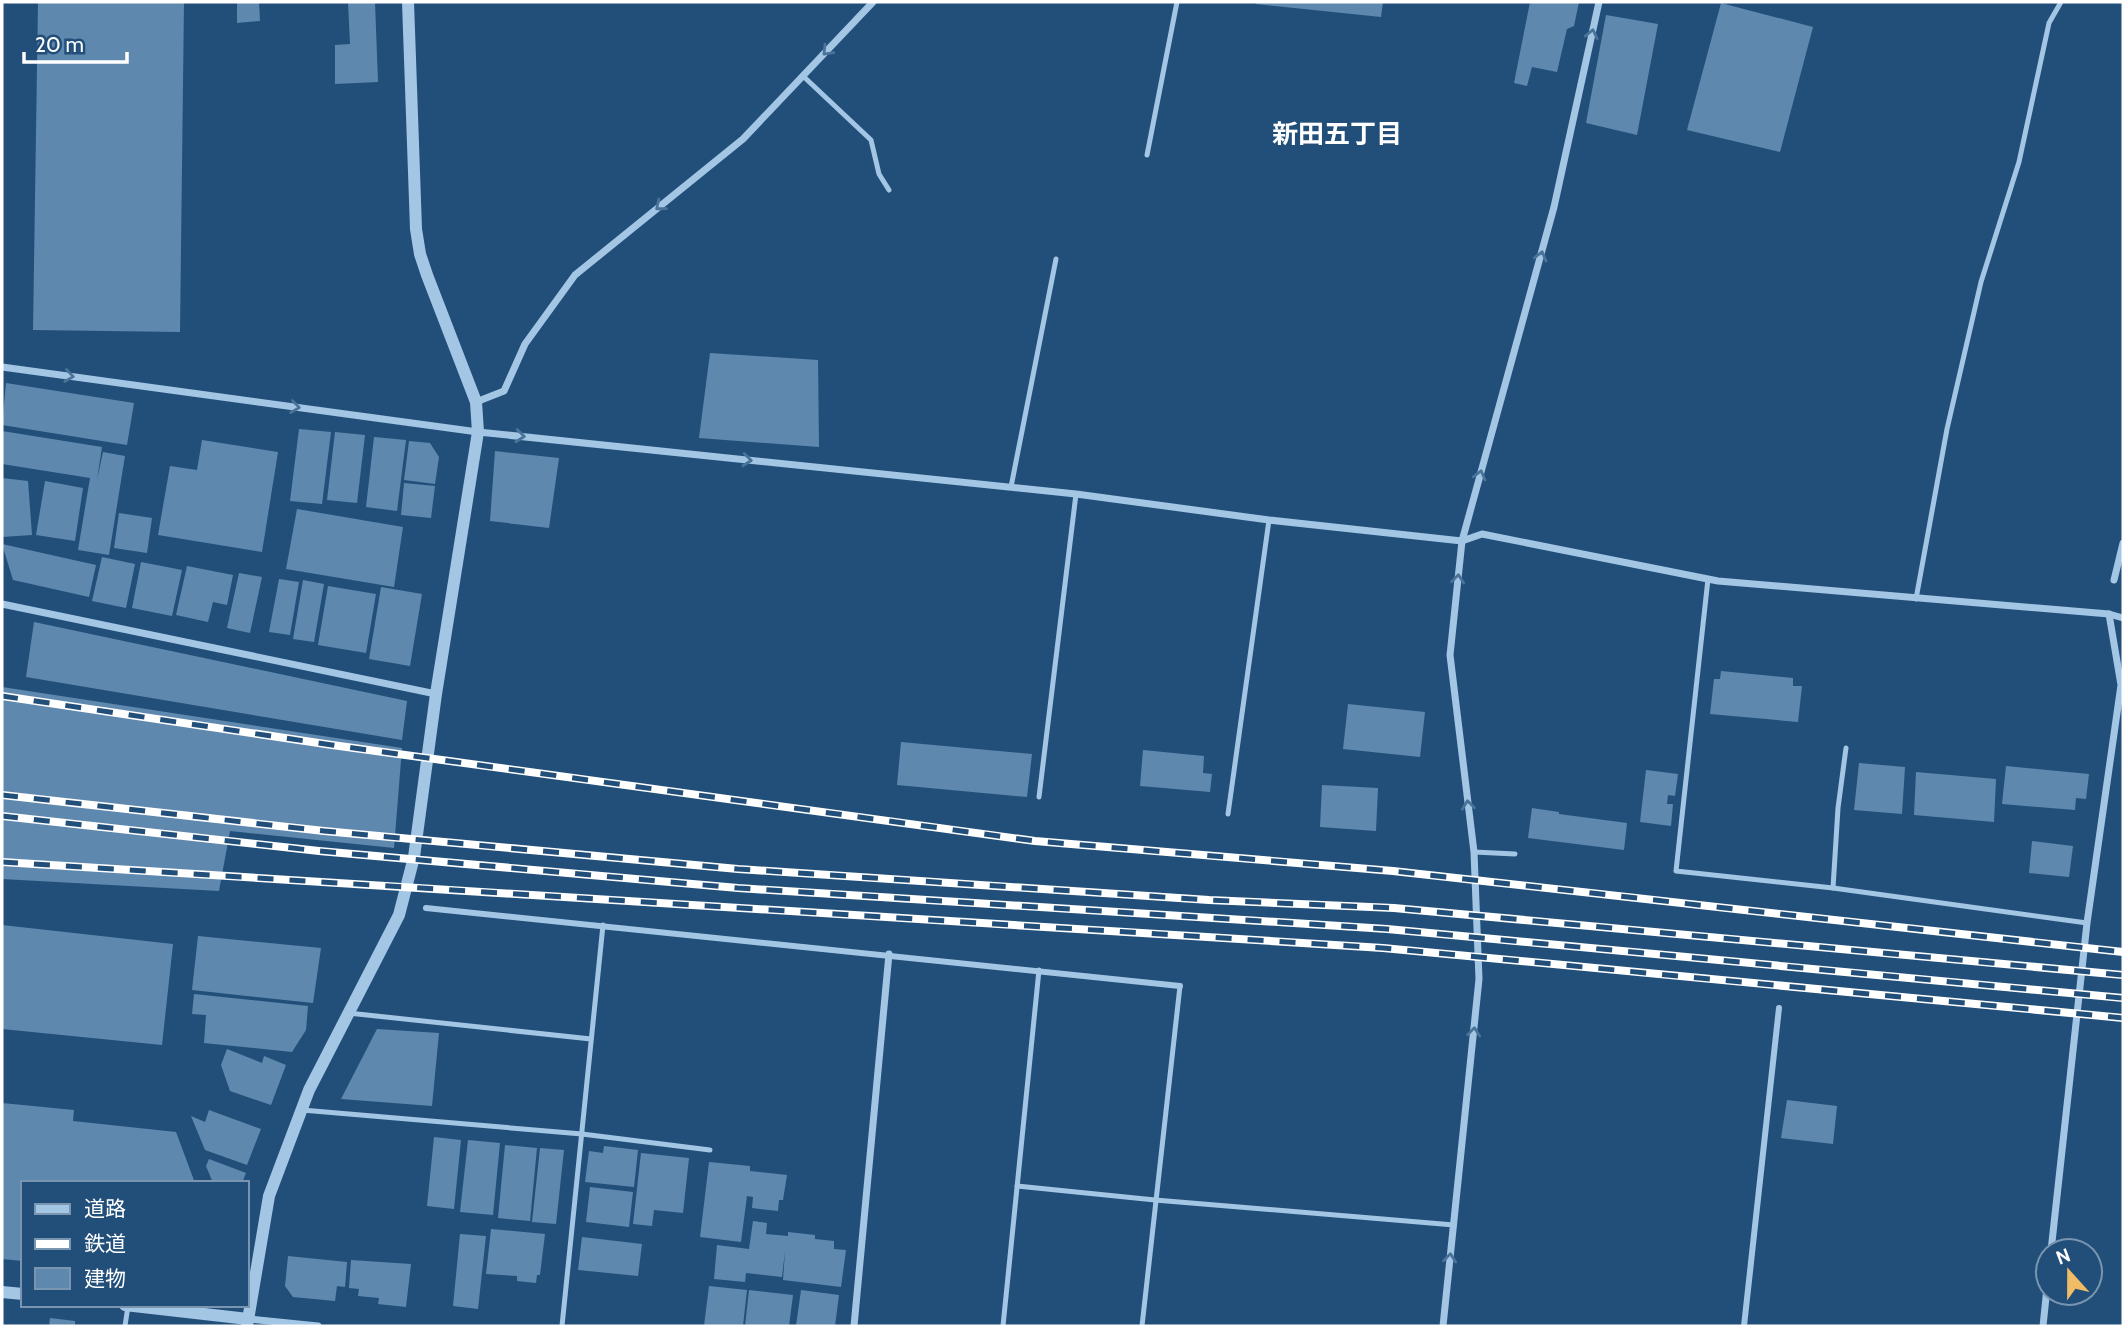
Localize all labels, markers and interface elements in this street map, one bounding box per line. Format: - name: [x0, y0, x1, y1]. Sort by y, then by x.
- scale bar: [24, 21, 128, 65]
- one-way arrow: [1584, 28, 1599, 40]
- text: 20 m: [35, 32, 84, 57]
- one-way arrow: [822, 43, 835, 56]
- district label: 新田五丁目: [1272, 118, 1402, 150]
- one-way arrow: [656, 198, 669, 210]
- one-way arrow: [1532, 250, 1547, 262]
- one-way arrow: [64, 368, 75, 383]
- one-way arrow: [289, 399, 301, 414]
- one-way arrow: [515, 429, 526, 444]
- one-way arrow: [741, 452, 752, 467]
- one-way arrow: [1472, 469, 1487, 481]
- one-way arrow: [1450, 574, 1465, 585]
- one-way arrow: [1460, 800, 1475, 811]
- one-way arrow: [1466, 1026, 1481, 1037]
- legend: [21, 1181, 248, 1307]
- text: 道路: [84, 1196, 126, 1221]
- text: 鉄道: [84, 1231, 126, 1256]
- north arrow: [2034, 1237, 2104, 1307]
- text: N: [2053, 1243, 2073, 1270]
- one-way arrow: [1442, 1253, 1457, 1264]
- text: 建物: [84, 1266, 126, 1291]

